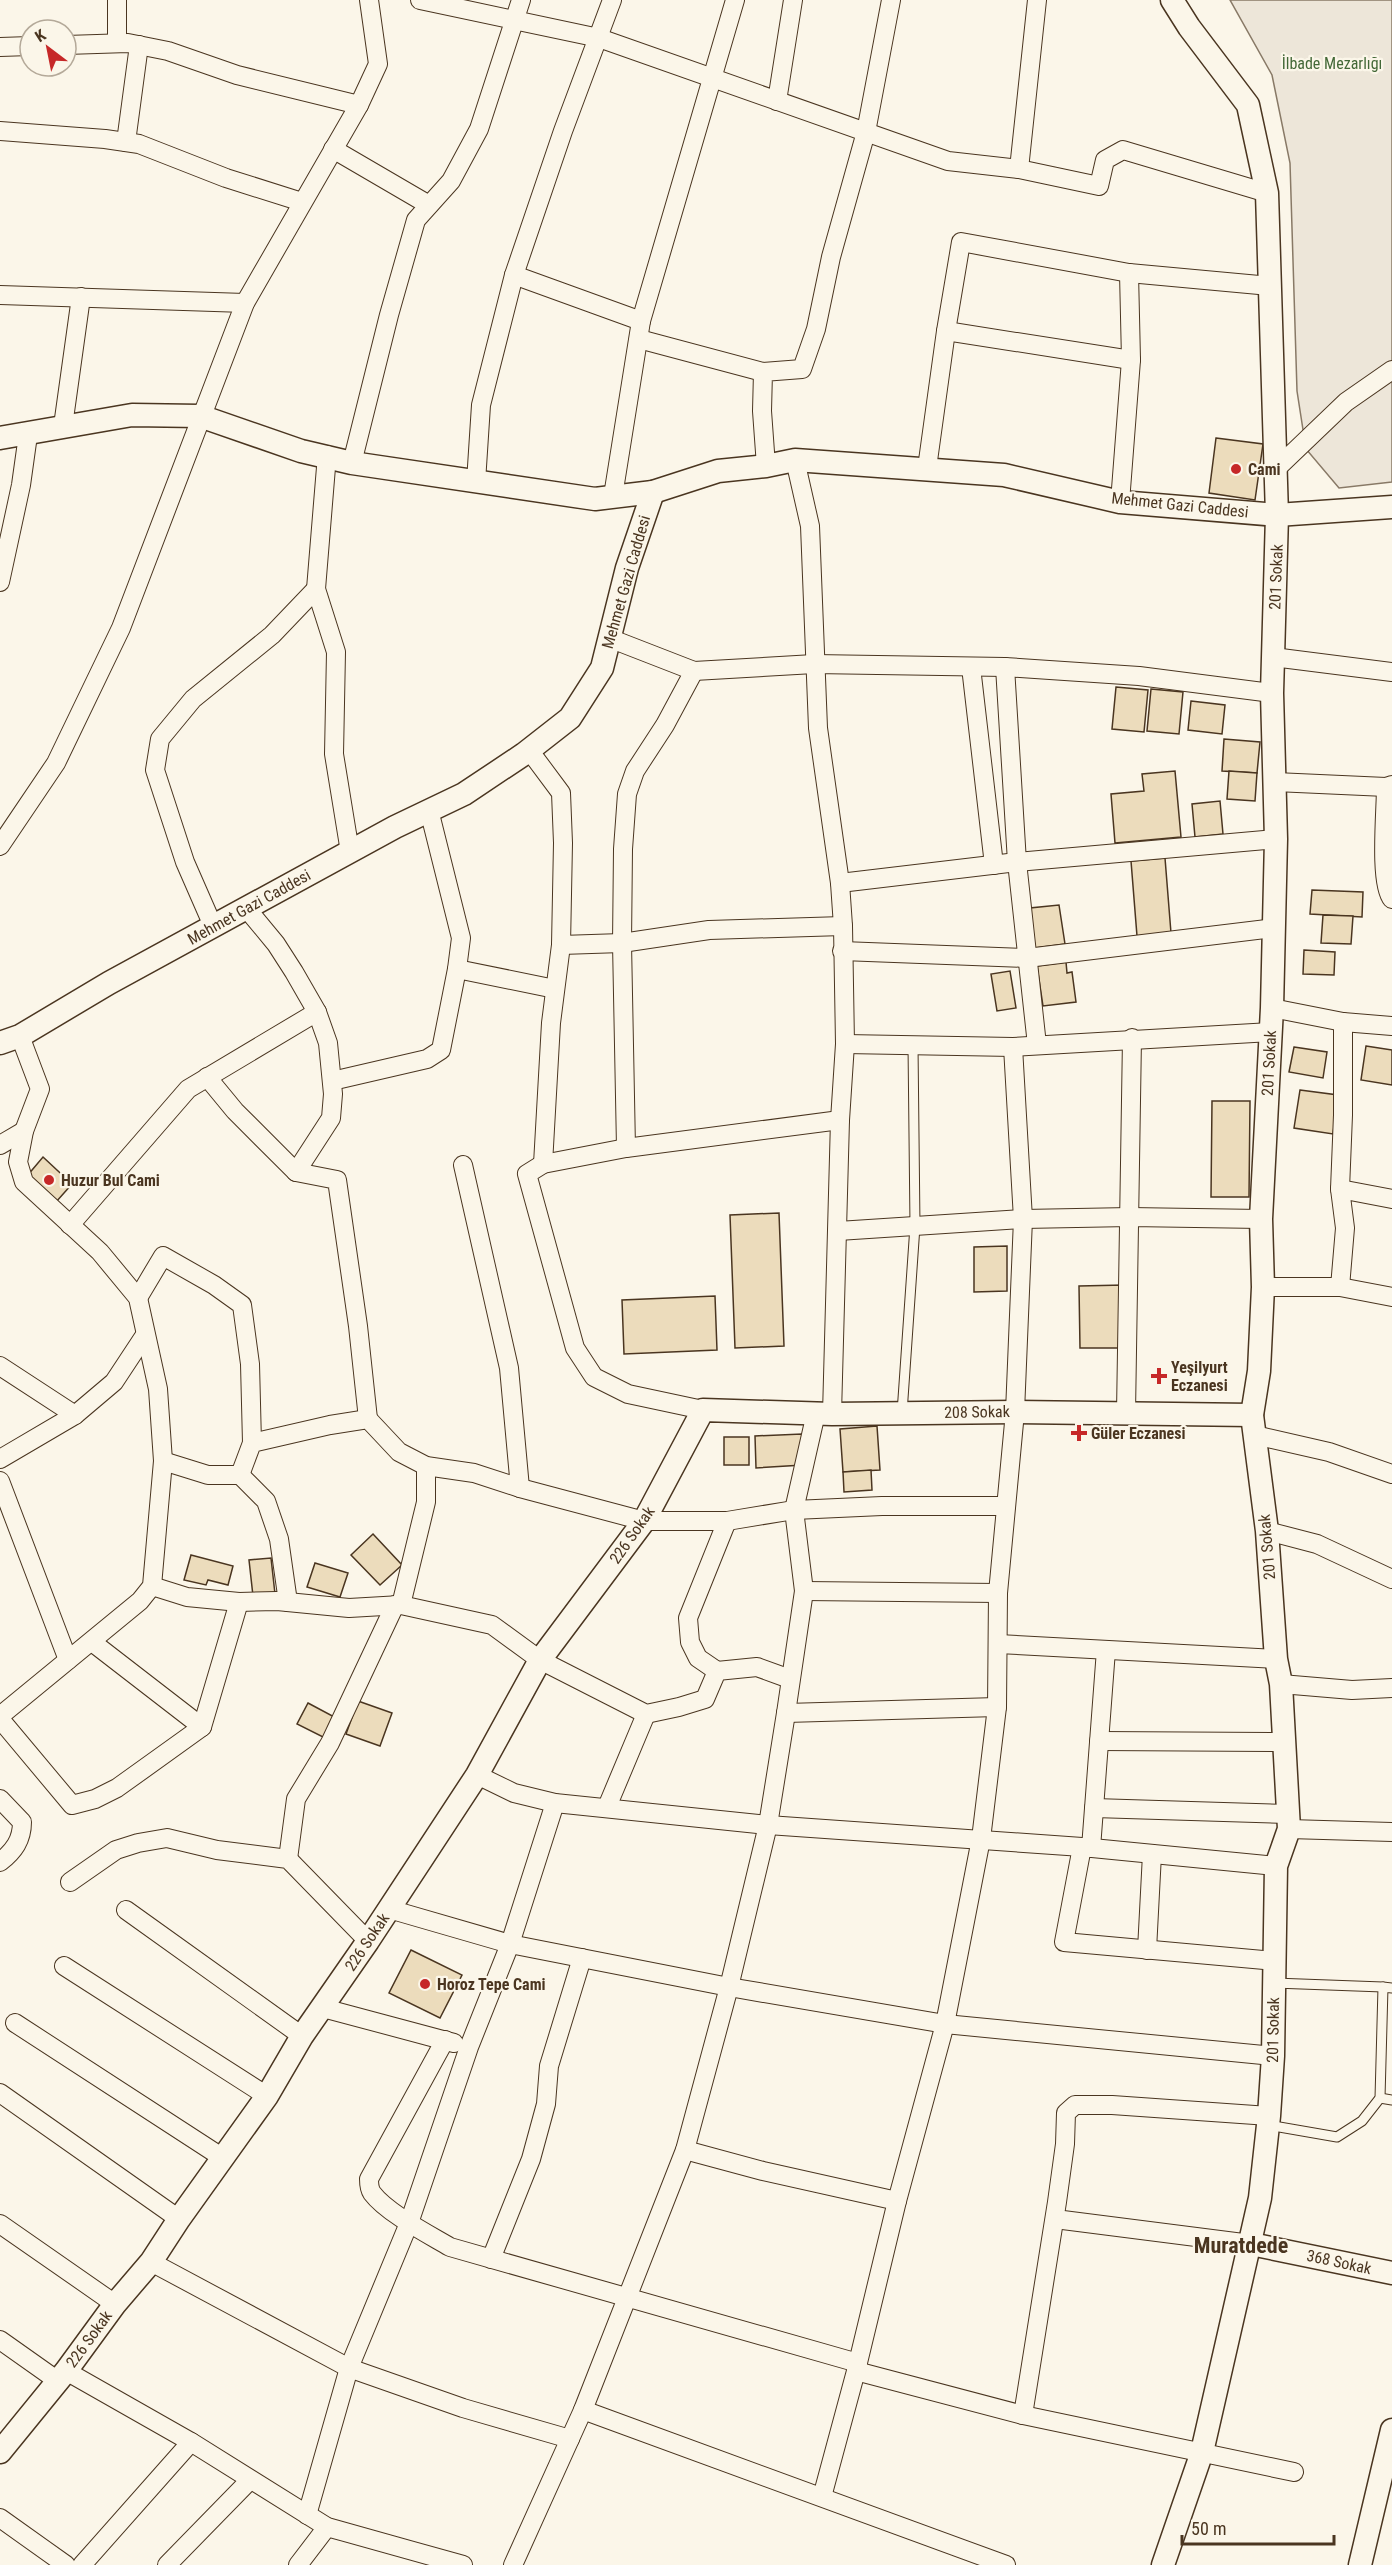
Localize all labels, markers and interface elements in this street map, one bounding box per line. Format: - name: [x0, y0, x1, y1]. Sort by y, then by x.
- north arrow: [18, 18, 78, 78]
- text: K: [32, 25, 49, 46]
- park label: İlbade Mezarlığı: [1282, 54, 1382, 73]
- place label: Cami: [1248, 460, 1281, 479]
- marker: Cami: [1229, 462, 1243, 476]
- street label: Mehmet Gazi Caddesi: [1110, 488, 1250, 522]
- street label: Mehmet Gazi Caddesi: [598, 513, 654, 651]
- street label: 201 Sokak: [1265, 543, 1287, 610]
- street label: Mehmet Gazi Caddesi: [184, 865, 314, 949]
- street label: 201 Sokak: [1258, 1029, 1280, 1096]
- place label: Huzur Bul Cami: [61, 1171, 160, 1190]
- marker: Huzur Bul Cami: [42, 1173, 56, 1187]
- place label: Yeşilyurt Eczanesi: [1171, 1358, 1228, 1395]
- marker: Yeşilyurt Eczanesi: [1152, 1369, 1166, 1383]
- street label: 208 Sokak: [944, 1402, 1011, 1422]
- place label: Güler Eczanesi: [1091, 1424, 1186, 1443]
- marker: Güler Eczanesi: [1072, 1426, 1086, 1440]
- street label: 226 Sokak: [605, 1502, 659, 1567]
- street label: 201 Sokak: [1255, 1513, 1279, 1581]
- street label: 226 Sokak: [341, 1909, 394, 1975]
- place label: Horoz Tepe Cami: [437, 1975, 546, 1994]
- marker: Horoz Tepe Cami: [418, 1977, 432, 1991]
- street label: 201 Sokak: [1263, 1996, 1283, 2063]
- district label: Muratdede: [1194, 2233, 1288, 2258]
- street label: 368 Sokak: [1305, 2246, 1374, 2278]
- street label: 226 Sokak: [62, 2306, 116, 2371]
- scale bar: [1182, 2508, 1334, 2546]
- text: 50 m: [1191, 2518, 1226, 2539]

